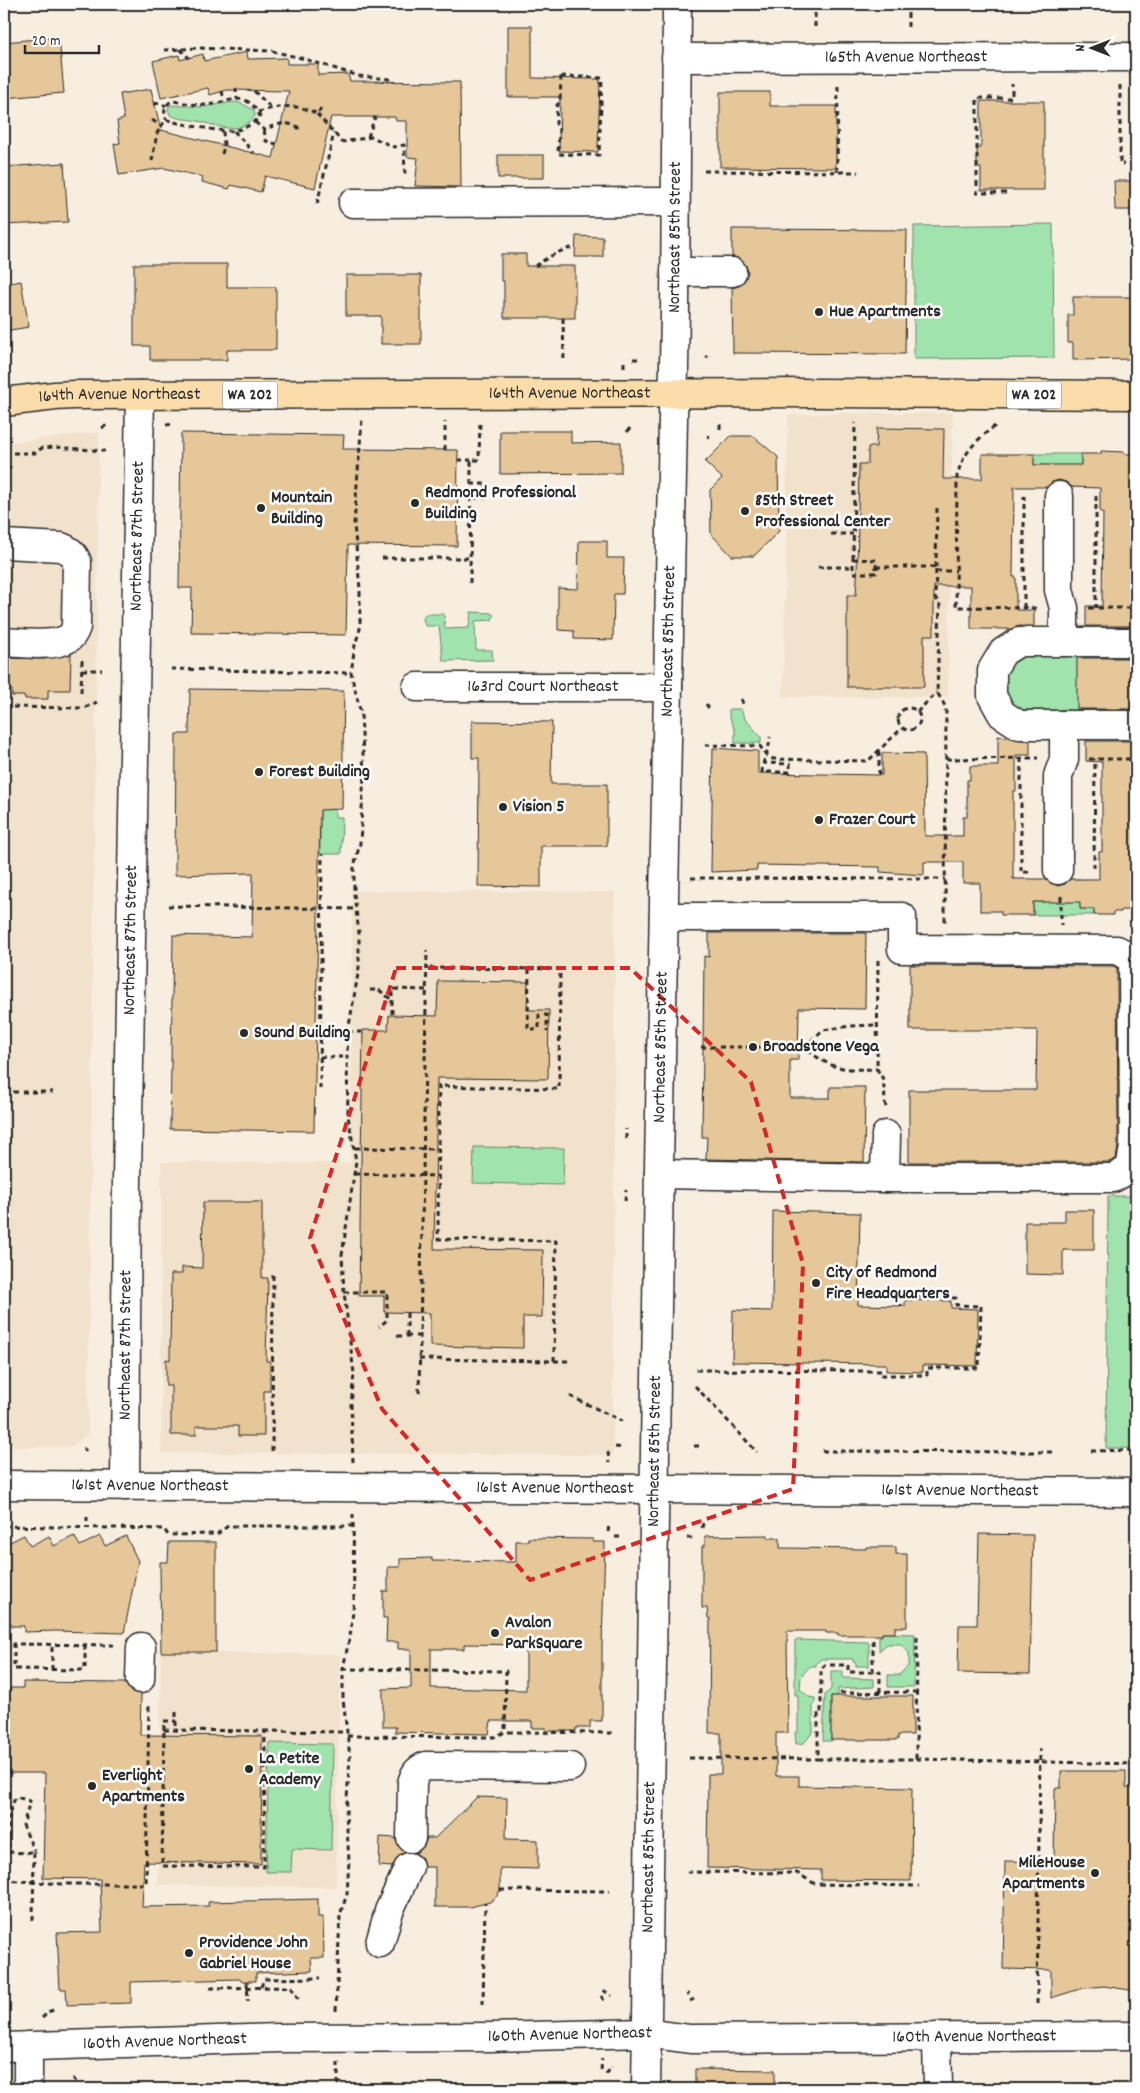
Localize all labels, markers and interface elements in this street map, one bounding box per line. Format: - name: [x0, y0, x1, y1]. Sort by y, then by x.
- scale bar: [25, 22, 99, 54]
- north arrow: [1068, 22, 1118, 72]
- text: 20 m: [32, 31, 60, 53]
- text: N: [1071, 44, 1091, 51]
- street label: 165th Avenue Northeast: [825, 45, 988, 70]
- street label: Northeast 85th Street: [662, 161, 688, 313]
- place label: Hue Apartments: [829, 300, 941, 325]
- marker: Hue Apartments: [813, 306, 825, 318]
- street label: 164th Avenue Northeast: [489, 381, 651, 406]
- street label: 164th Avenue Northeast: [37, 382, 201, 410]
- road number: WA 202: [222, 382, 278, 408]
- road number: WA 202: [1006, 382, 1062, 408]
- street label: Northeast 87th Street: [124, 460, 151, 611]
- place label: Redmond Professional Building: [425, 481, 577, 527]
- place label: Mountain Building: [271, 486, 332, 532]
- place label: 85th Street Professional Center: [755, 489, 890, 535]
- marker: Redmond Professional Building: [409, 497, 421, 509]
- marker: Mountain Building: [255, 502, 267, 514]
- marker: 85th Street Professional Center: [739, 505, 751, 517]
- street label: Northeast 85th Street: [655, 565, 683, 717]
- street label: 163rd Court Northeast: [467, 675, 619, 700]
- place label: Forest Building: [269, 760, 370, 785]
- marker: Forest Building: [253, 766, 265, 778]
- place label: Vision 5: [513, 795, 565, 820]
- marker: Vision 5: [497, 801, 509, 813]
- place label: Frazer Court: [829, 808, 916, 833]
- marker: Frazer Court: [813, 814, 825, 826]
- street label: Northeast 87th Street: [117, 864, 145, 1015]
- street label: Northeast 85th Street: [647, 971, 675, 1123]
- place label: Sound Building: [254, 1021, 351, 1046]
- marker: Sound Building: [238, 1027, 250, 1039]
- place label: Broadstone Vega: [763, 1035, 879, 1060]
- marker: Broadstone Vega: [747, 1041, 759, 1053]
- place label: City of Redmond Fire Headquarters: [826, 1261, 950, 1307]
- street label: Northeast 87th Street: [113, 1269, 139, 1420]
- marker: City of Redmond Fire Headquarters: [810, 1277, 822, 1289]
- street label: Northeast 85th Street: [641, 1375, 669, 1527]
- street label: 161st Avenue Northeast: [71, 1473, 229, 1499]
- street label: 161st Avenue Northeast: [476, 1475, 634, 1501]
- street label: 161st Avenue Northeast: [881, 1478, 1039, 1504]
- place label: Avalon ParkSquare: [505, 1611, 582, 1657]
- marker: Avalon ParkSquare: [489, 1627, 501, 1639]
- place label: La Petite Academy: [259, 1747, 321, 1793]
- marker: La Petite Academy: [243, 1763, 255, 1775]
- place label: Everlight Apartments: [102, 1764, 185, 1810]
- marker: Everlight Apartments: [86, 1780, 98, 1792]
- street label: Northeast 85th Street: [636, 1781, 663, 1933]
- place label: MileHouse Apartments: [1002, 1851, 1085, 1897]
- marker: MileHouse Apartments: [1089, 1867, 1101, 1879]
- place label: Providence John Gabriel House: [199, 1931, 308, 1977]
- marker: Providence John Gabriel House: [183, 1947, 195, 1959]
- street label: 160th Avenue Northeast: [488, 2021, 654, 2050]
- street label: 160th Avenue Northeast: [892, 2024, 1057, 2050]
- street label: 160th Avenue Northeast: [82, 2027, 248, 2057]

